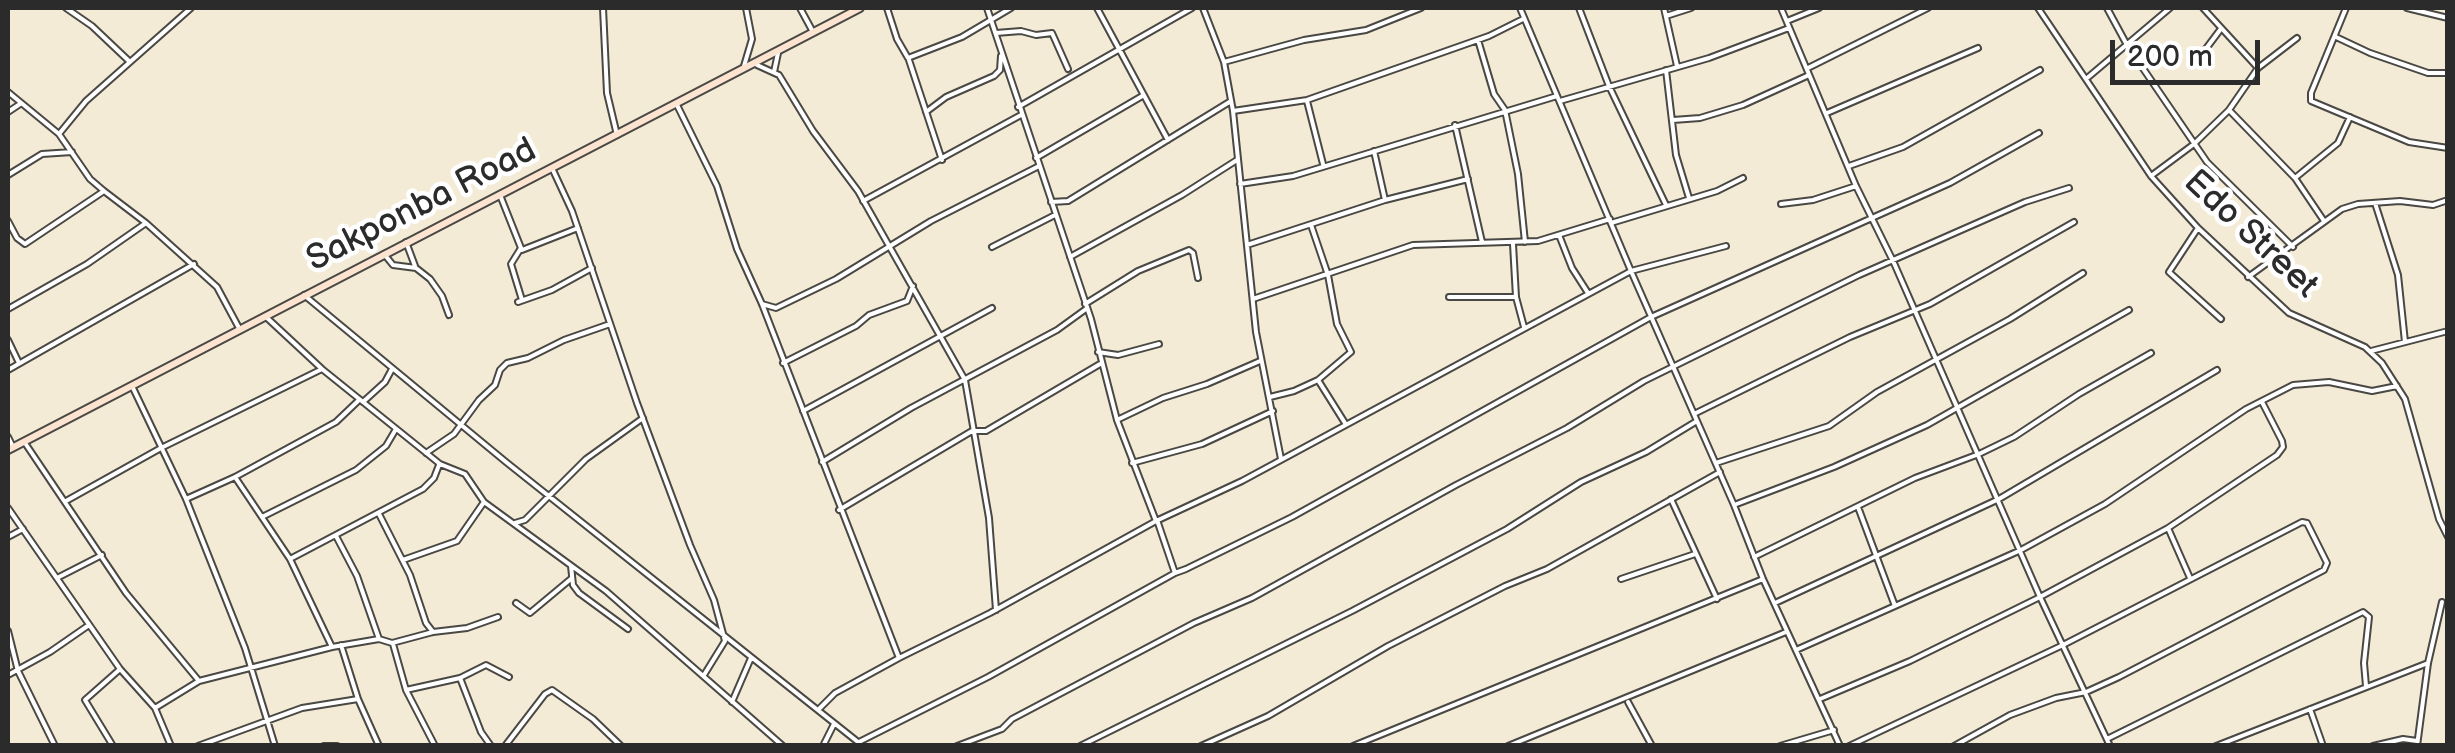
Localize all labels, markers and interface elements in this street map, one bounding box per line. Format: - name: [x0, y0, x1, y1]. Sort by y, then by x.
- scale bar: [2115, 20, 2265, 82]
- text: 200 m: [2127, 39, 2213, 75]
- street label: Sakponba Road: [300, 130, 544, 282]
- street label: Edo Street: [2174, 162, 2326, 308]

